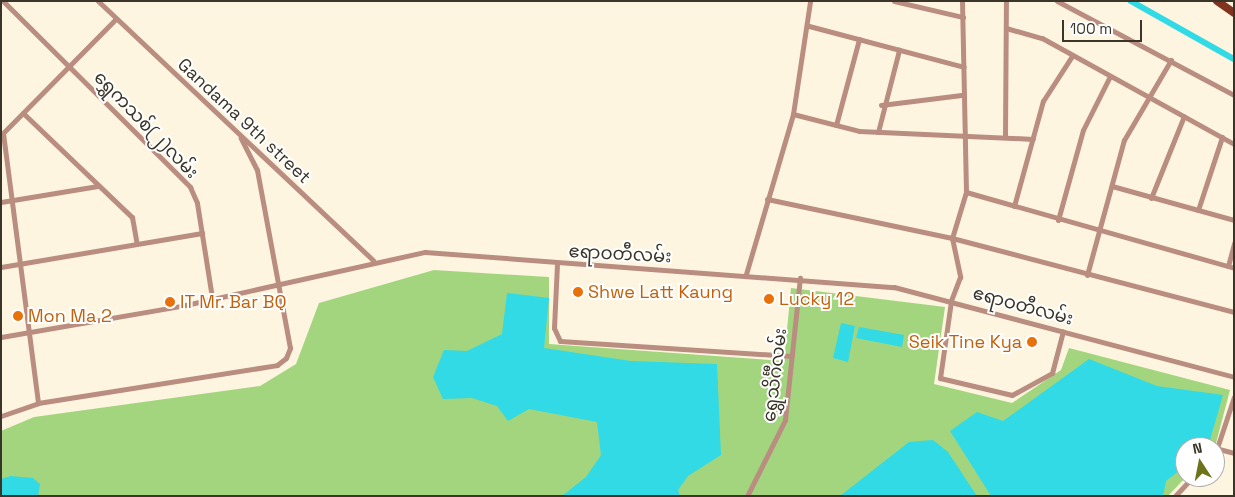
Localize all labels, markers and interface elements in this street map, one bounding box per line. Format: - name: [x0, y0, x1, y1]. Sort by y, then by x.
- scale bar: [1065, 10, 1145, 42]
- text: 100 m: [1070, 19, 1112, 38]
- street label: Gandama 9th street: [173, 54, 315, 188]
- street label: ရွှေကသစ်(၂)လမ်း: [89, 67, 203, 183]
- street label: ဧရာဝတီလမ်း: [568, 241, 672, 267]
- place label: Shwe Latt Kaung: [588, 281, 733, 303]
- street label: ဧရာဝတီလမ်း: [970, 282, 1076, 330]
- marker: Shwe Latt Kaung: [572, 286, 584, 298]
- place label: Lucky 12: [779, 288, 854, 310]
- place label: IT Mr. Bar BQ: [180, 291, 288, 313]
- marker: Lucky 12: [763, 293, 775, 305]
- marker: IT Mr. Bar BQ: [164, 296, 176, 308]
- place label: Mon Ma 2: [28, 305, 112, 327]
- marker: Mon Ma 2: [12, 310, 24, 322]
- street label: ရွှေသိင်္ဂီလမ်း: [759, 327, 791, 423]
- place label: Seik Tine Kya: [908, 331, 1022, 353]
- marker: Seik Tine Kya: [1026, 336, 1038, 348]
- north arrow: [1175, 437, 1225, 487]
- text: N: [1191, 439, 1204, 458]

